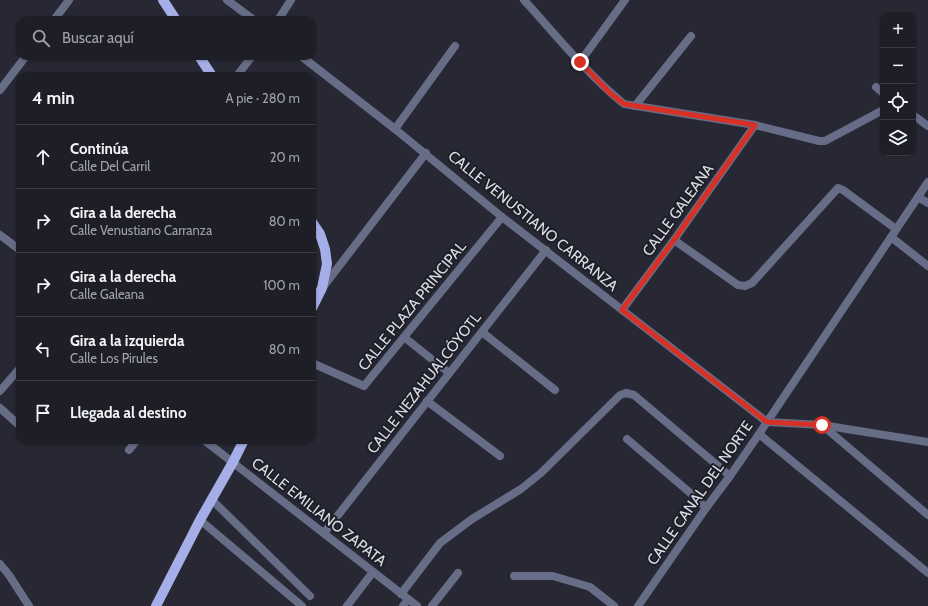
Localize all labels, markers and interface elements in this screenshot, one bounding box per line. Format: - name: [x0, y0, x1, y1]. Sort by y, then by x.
- map controls: [880, 12, 916, 156]
- button: +: [880, 12, 916, 48]
- search box: [16, 16, 316, 60]
- icon: search: [30, 27, 52, 49]
- text: Buscar aquí: [62, 29, 134, 47]
- button: −: [880, 48, 916, 84]
- route end: [571, 53, 589, 71]
- button: locate: [880, 84, 916, 120]
- text: 4 min: [32, 88, 75, 108]
- text: A pie · 280 m: [225, 90, 300, 106]
- button: layers: [880, 120, 916, 156]
- text: Continúa: [70, 140, 128, 158]
- icon: ahead: [32, 146, 54, 168]
- street label: CALLE VENUSTIANO CARRANZA: [444, 147, 622, 296]
- text: 20 m: [270, 149, 300, 165]
- text: Calle Del Carril: [70, 158, 150, 174]
- street label: CALLE GALEANA: [639, 160, 718, 260]
- text: Gira a la derecha: [70, 204, 176, 222]
- icon: right: [32, 210, 54, 232]
- text: 80 m: [269, 213, 300, 229]
- text: Calle Venustiano Carranza: [70, 222, 212, 238]
- street label: CALLE PLAZA PRINCIPAL: [354, 237, 470, 374]
- text: Gira a la derecha: [70, 268, 176, 286]
- icon: right: [32, 274, 54, 296]
- text: 100 m: [263, 277, 300, 293]
- text: Calle Galeana: [70, 286, 144, 302]
- street label: CALLE NEZAHUALCÓYOTL: [363, 308, 485, 457]
- text: Gira a la izquierda: [70, 332, 184, 350]
- icon: left: [32, 338, 54, 360]
- text: 80 m: [269, 341, 300, 357]
- text: Calle Los Pirules: [70, 350, 158, 366]
- icon: arrive: [32, 402, 54, 424]
- text: Llegada al destino: [70, 404, 186, 422]
- route start: [813, 416, 831, 434]
- street label: CALLE CANAL DEL NORTE: [643, 417, 757, 569]
- street label: CALLE EMILIANO ZAPATA: [248, 454, 390, 571]

